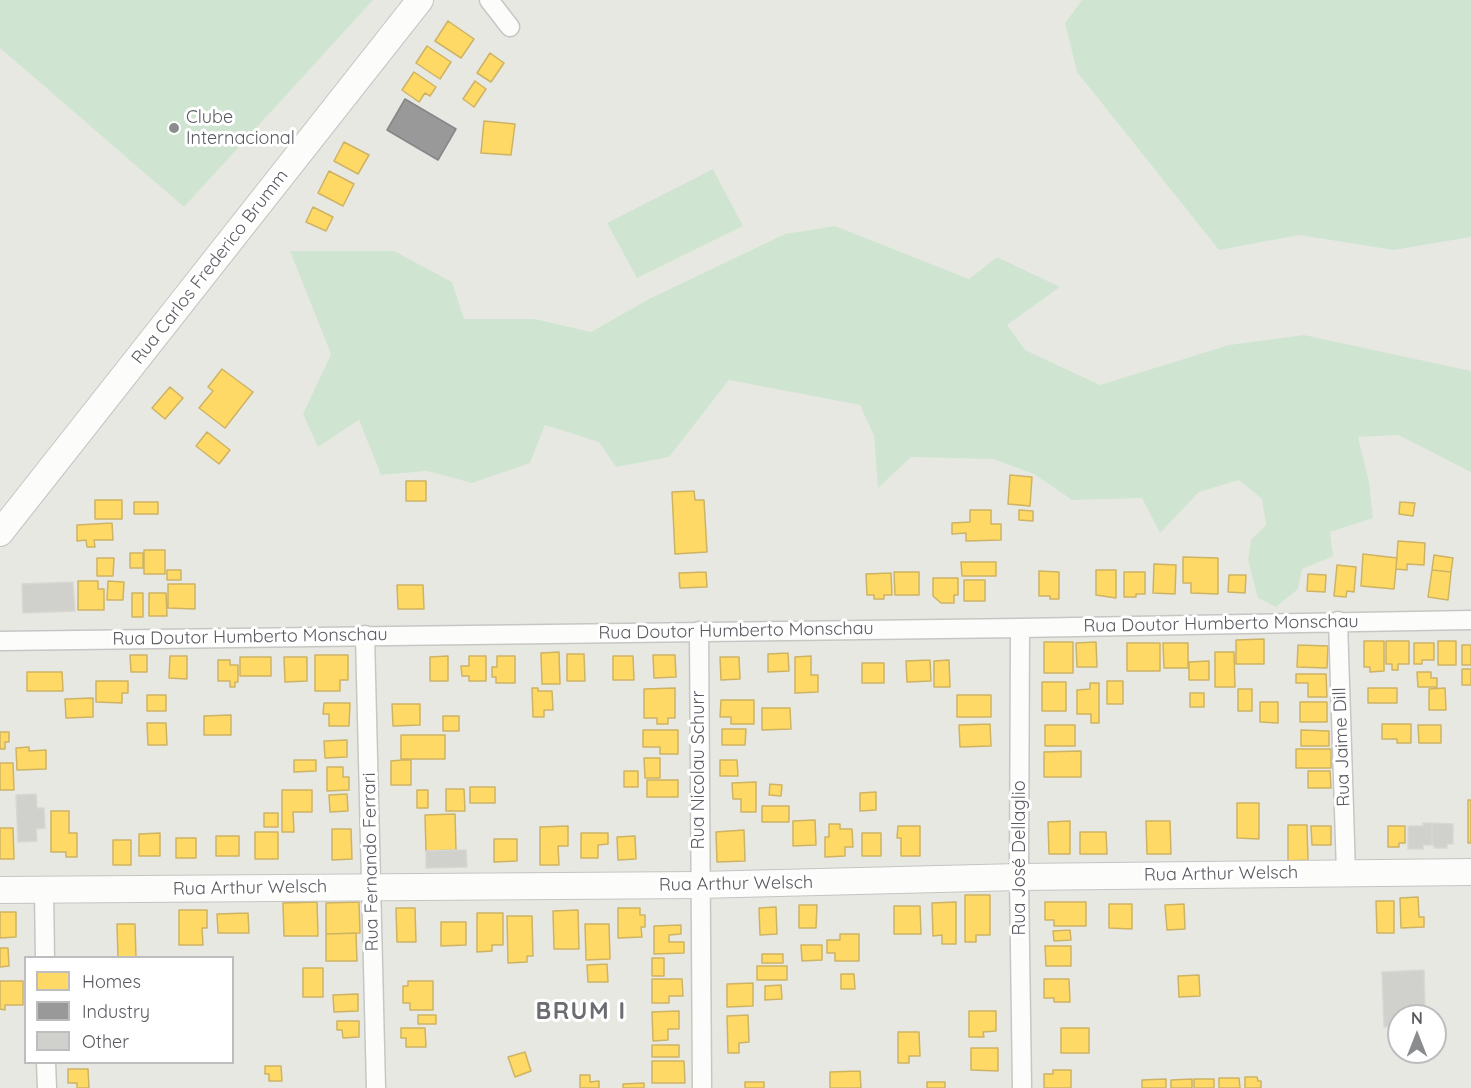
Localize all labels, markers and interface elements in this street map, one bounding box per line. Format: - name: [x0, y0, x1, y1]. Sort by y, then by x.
- place label: Clube Internacional: [186, 107, 295, 150]
- marker: Clube Internacional: [167, 121, 181, 135]
- street label: Rua Carlos Frederico Brumm: [127, 165, 293, 369]
- street label: Rua Doutor Humberto Monschau: [1083, 611, 1359, 637]
- street label: Rua Doutor Humberto Monschau: [598, 618, 874, 644]
- street label: Rua Doutor Humberto Monschau: [112, 624, 388, 650]
- street label: Rua Jaime Dill: [1329, 687, 1355, 807]
- street label: Rua Nicolau Schurr: [688, 691, 710, 849]
- street label: Rua Fernando Ferrari: [359, 772, 383, 952]
- street label: Rua José Dellaglio: [1009, 780, 1031, 936]
- street label: Rua Arthur Welsch: [1144, 862, 1298, 886]
- street label: Rua Arthur Welsch: [659, 872, 813, 896]
- street label: Rua Arthur Welsch: [173, 876, 327, 900]
- legend: [24, 956, 234, 1064]
- text: Homes: [82, 970, 141, 993]
- district label: BRUM I: [536, 998, 626, 1026]
- text: Industry: [82, 1000, 150, 1023]
- north arrow: [1387, 1004, 1447, 1064]
- text: N: [1411, 1008, 1423, 1028]
- text: Other: [82, 1030, 129, 1053]

